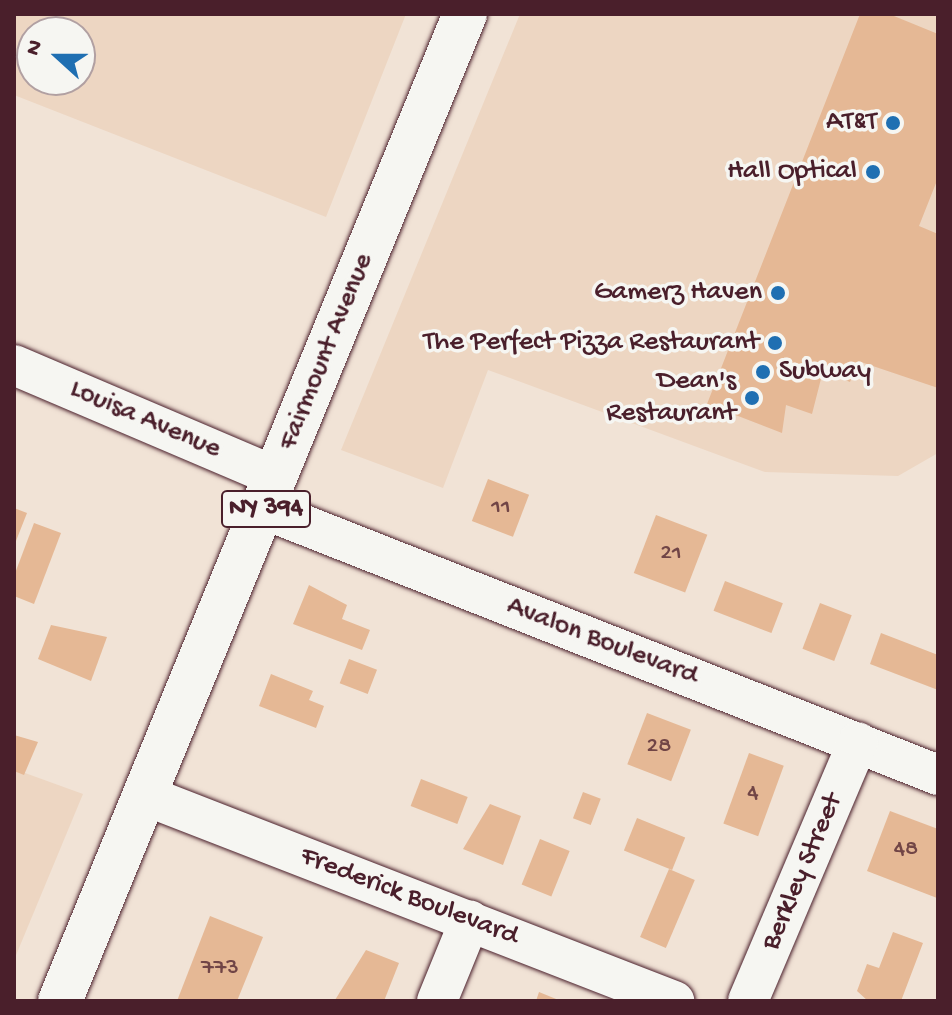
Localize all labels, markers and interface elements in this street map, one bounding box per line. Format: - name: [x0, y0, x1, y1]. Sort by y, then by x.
- north arrow: [16, 16, 96, 96]
- text: N: [21, 37, 50, 59]
- place label: AT&T: [826, 106, 877, 140]
- marker: AT&T: [884, 114, 902, 132]
- place label: Hall Optical: [727, 155, 857, 189]
- marker: Hall Optical: [864, 163, 882, 181]
- street label: Fairmount Avenue: [272, 249, 382, 455]
- place label: Gamerz Haven: [594, 276, 762, 310]
- marker: Gamerz Haven: [769, 284, 787, 302]
- place label: The Perfect Pizza Restaurant: [424, 326, 759, 360]
- marker: The Perfect Pizza Restaurant: [766, 334, 784, 352]
- place label: Subway: [779, 355, 871, 389]
- marker: Subway: [754, 363, 772, 381]
- place label: Dean's Restaurant: [606, 365, 736, 431]
- street label: Louisa Avenue: [64, 373, 226, 467]
- marker: Dean's Restaurant: [743, 389, 761, 407]
- road number: NY 394: [220, 487, 312, 531]
- house number: 11: [491, 494, 511, 522]
- house number: 21: [660, 540, 682, 568]
- street label: Avalon Boulevard: [502, 590, 702, 694]
- house number: 28: [647, 733, 671, 761]
- house number: 4: [747, 780, 759, 808]
- street label: Berkley Street: [755, 789, 851, 955]
- house number: 48: [894, 836, 918, 864]
- street label: Frederick Boulevard: [295, 840, 523, 954]
- house number: 773: [201, 955, 239, 983]

